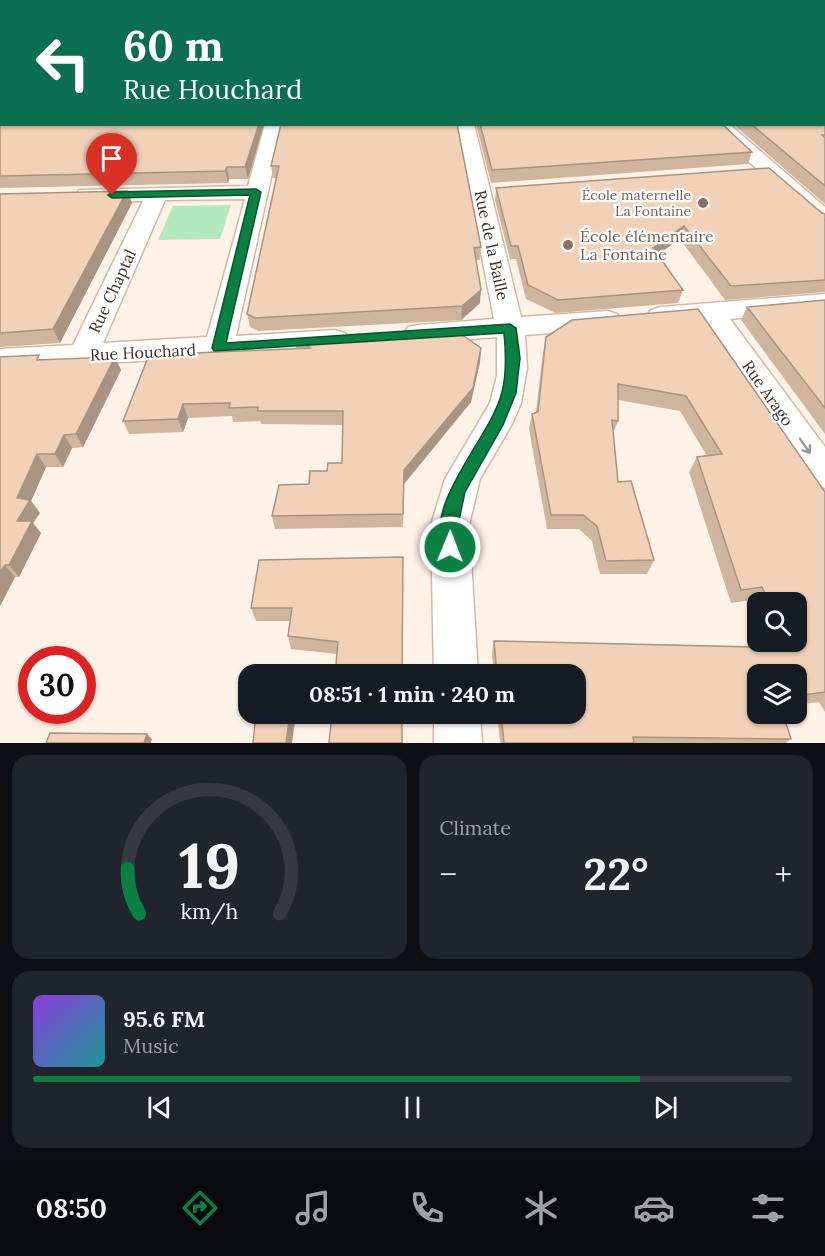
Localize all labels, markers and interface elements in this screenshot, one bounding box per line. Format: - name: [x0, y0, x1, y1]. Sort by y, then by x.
- text: 60 m: [123, 19, 224, 73]
- icon: left: [24, 24, 102, 102]
- text: Rue Houchard: [123, 72, 302, 106]
- pin: [86, 133, 137, 195]
- icon: arrive: [95, 142, 128, 175]
- place label: École maternelle La Fontaine: [582, 186, 691, 220]
- street label: Rue de la Baille: [471, 188, 513, 302]
- marker: École maternelle La Fontaine: [696, 196, 710, 210]
- place label: École élémentaire La Fontaine: [580, 226, 714, 264]
- marker: École élémentaire La Fontaine: [561, 238, 575, 252]
- street label: Rue Chaptal: [84, 246, 140, 336]
- street label: Rue Houchard: [89, 339, 197, 365]
- street label: Rue Arago: [738, 356, 798, 430]
- one-way arrow: [799, 437, 811, 453]
- position arrow: [418, 515, 482, 579]
- map controls: [747, 592, 807, 724]
- button: search: [747, 592, 807, 652]
- speed limit sign: 30: [18, 646, 96, 724]
- button: layers: [747, 664, 807, 724]
- text: 08:51 · 1 min · 240 m: [309, 680, 515, 708]
- text: Climate: [440, 815, 511, 840]
- text: 19: [179, 825, 240, 905]
- text: 22°: [583, 845, 648, 902]
- text: −: [440, 853, 457, 895]
- text: +: [774, 853, 792, 895]
- text: km/h: [180, 897, 238, 925]
- text: 95.6 FM: [123, 1005, 205, 1033]
- text: Music: [123, 1033, 179, 1058]
- icon: previous: [143, 1091, 176, 1124]
- icon: pause: [396, 1091, 429, 1124]
- icon: next: [649, 1091, 682, 1124]
- icon: directions: [179, 1187, 221, 1229]
- icon: music: [292, 1187, 334, 1229]
- icon: phone: [406, 1187, 448, 1229]
- icon: climate: [520, 1187, 562, 1229]
- icon: car: [633, 1187, 675, 1229]
- icon: filters: [747, 1187, 789, 1229]
- text: 08:50: [36, 1191, 107, 1225]

